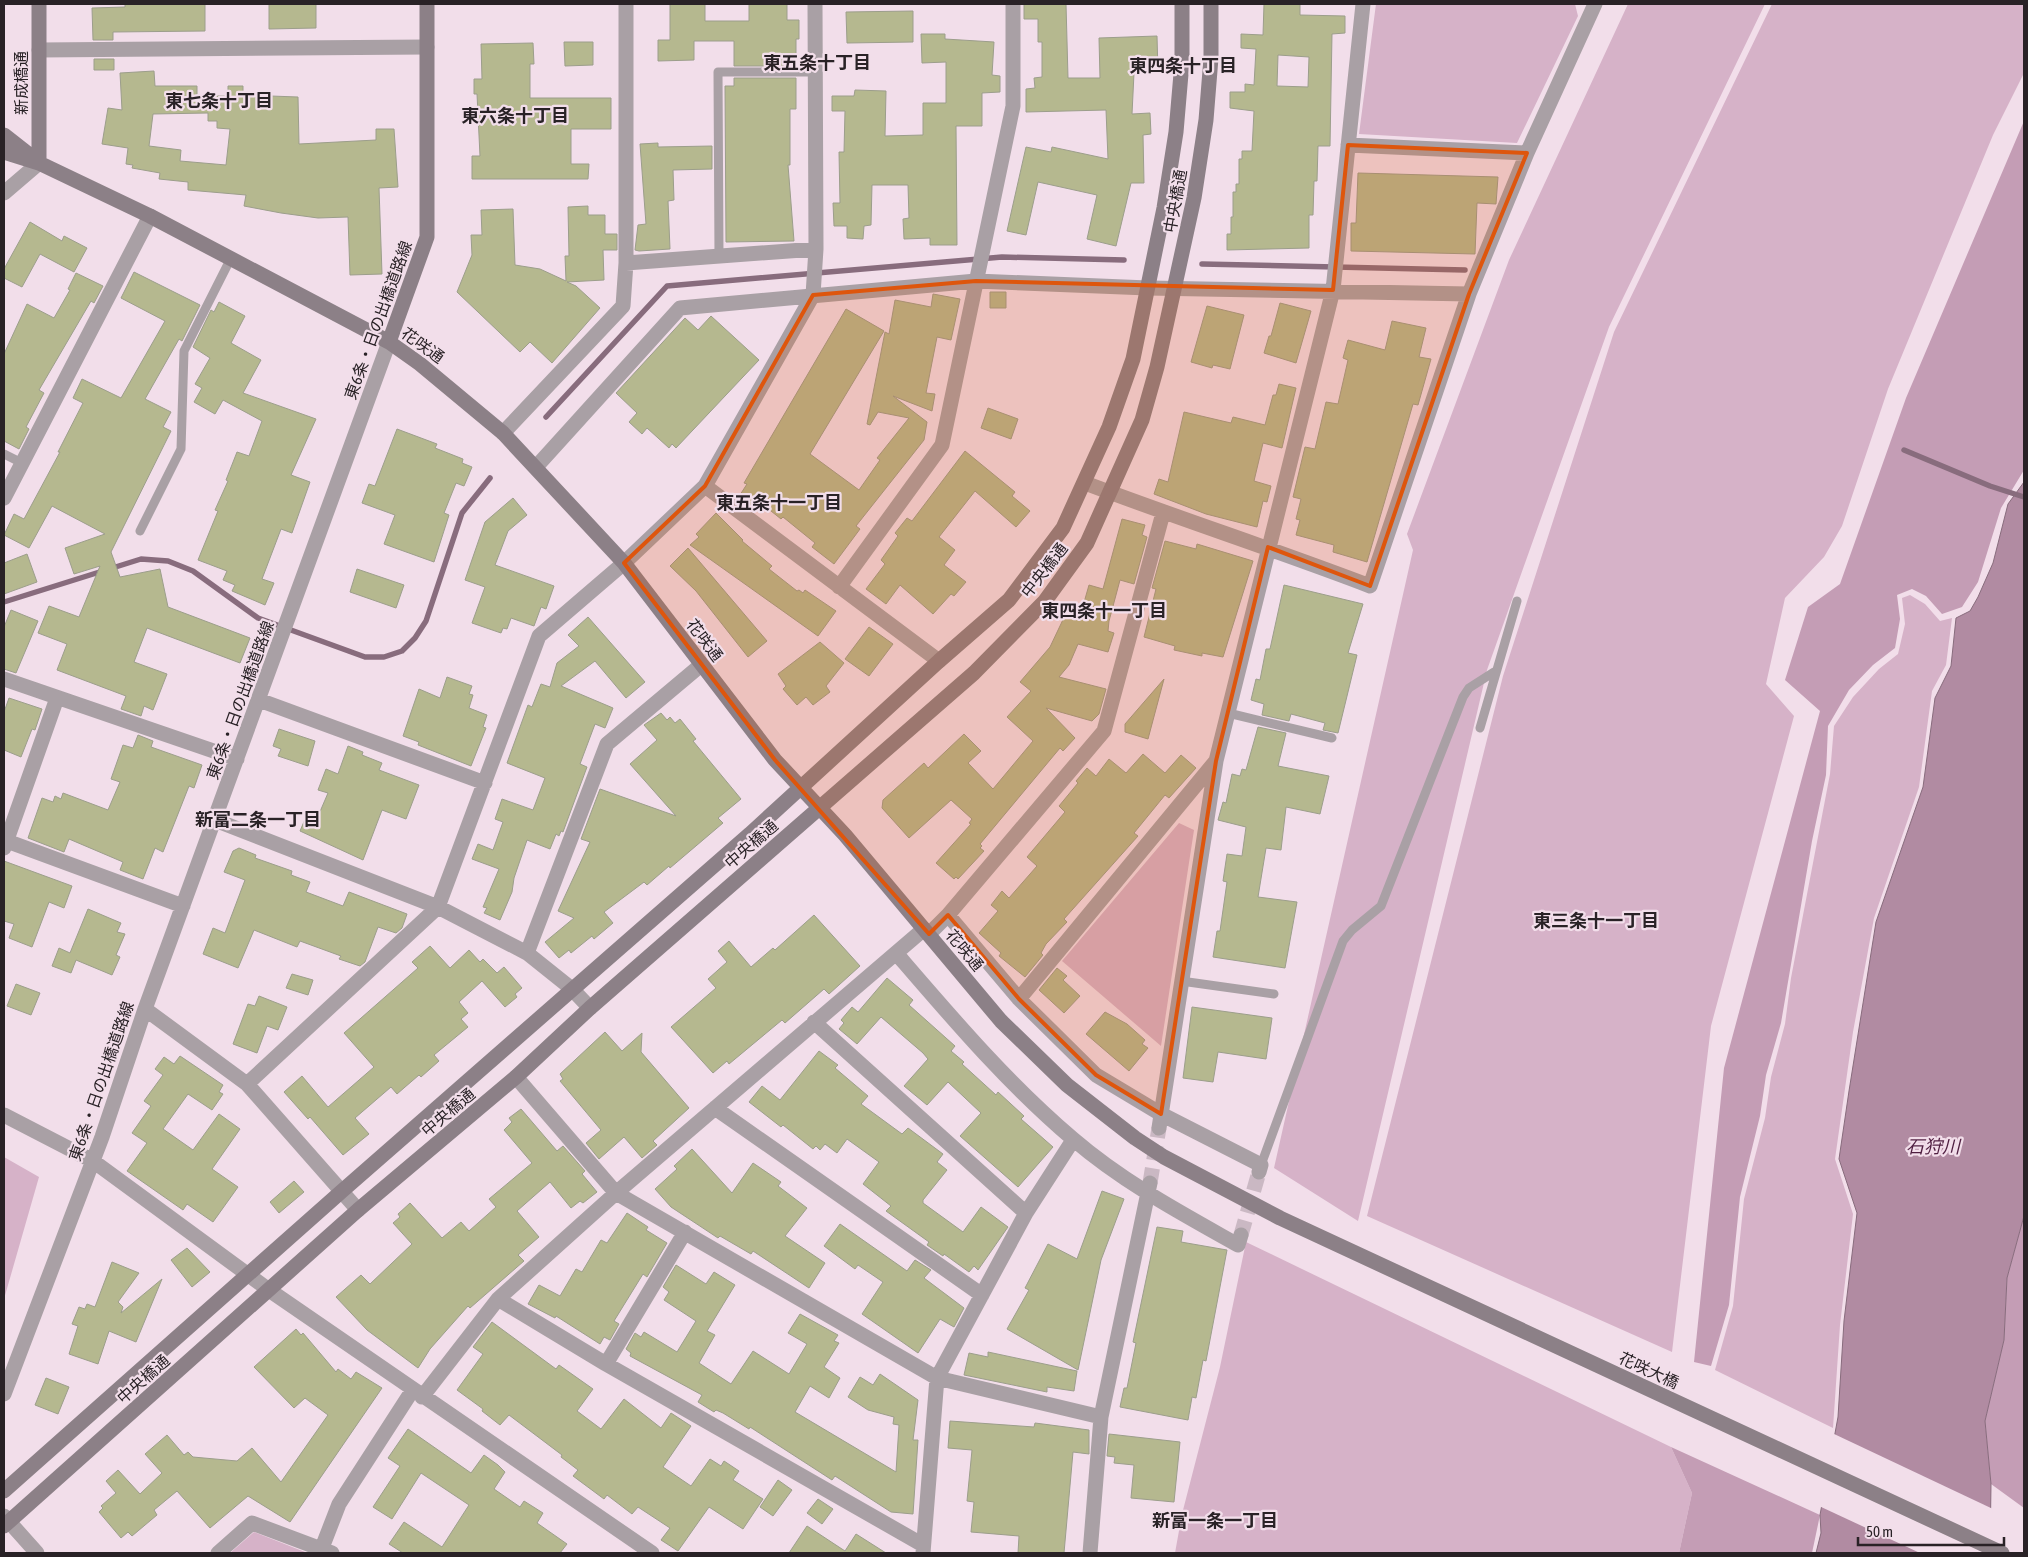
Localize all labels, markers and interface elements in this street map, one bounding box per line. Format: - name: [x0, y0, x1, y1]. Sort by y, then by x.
- street label: 新成橋通: [12, 51, 30, 115]
- district label: 東五条十丁目: [763, 52, 871, 73]
- district label: 東四条十丁目: [1129, 55, 1237, 76]
- district label: 東七条十丁目: [165, 90, 273, 111]
- district label: 東六条十丁目: [461, 105, 569, 126]
- street label: 中央橋通: [1161, 168, 1189, 234]
- street label: 東6条・日の出橋道路線: [341, 238, 415, 402]
- street label: 花咲通: [398, 324, 448, 366]
- district label: 東五条十一丁目: [716, 492, 842, 513]
- street label: 中央橋通: [1017, 539, 1071, 601]
- district label: 東四条十一丁目: [1041, 600, 1167, 621]
- street label: 花咲通: [683, 615, 727, 665]
- street label: 東6条・日の出橋道路線: [203, 618, 277, 782]
- district label: 新富二条一丁目: [195, 809, 321, 830]
- street label: 中央橋通: [721, 816, 781, 872]
- district label: 東三条十一丁目: [1533, 910, 1659, 931]
- street label: 花咲通: [943, 926, 987, 974]
- street label: 東6条・日の出橋道路線: [65, 999, 137, 1163]
- street label: 中央橋通: [418, 1085, 478, 1139]
- water label: 石狩川: [1906, 1136, 1962, 1157]
- street label: 花咲大橋: [1616, 1348, 1682, 1392]
- street label: 中央橋通: [113, 1351, 173, 1407]
- district label: 新富一条一丁目: [1152, 1510, 1278, 1531]
- scale bar: [1858, 1514, 2004, 1546]
- text: 50 m: [1866, 1523, 1893, 1540]

